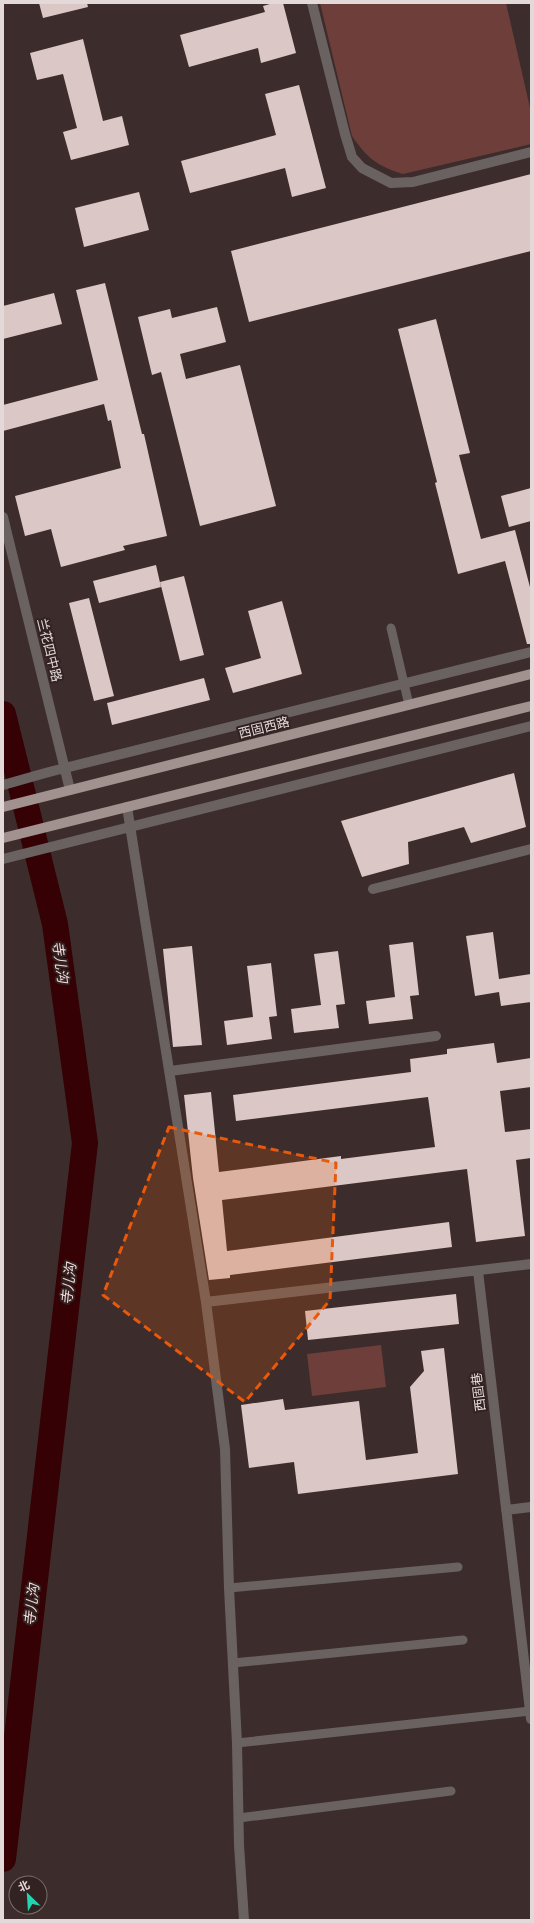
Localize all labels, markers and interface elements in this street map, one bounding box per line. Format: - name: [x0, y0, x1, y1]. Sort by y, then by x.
- street label: 兰花四中路: [32, 616, 66, 684]
- street label: 西固西路: [237, 713, 291, 743]
- water label: 寺儿沟: [48, 940, 73, 986]
- water label: 寺儿沟: [57, 1260, 81, 1306]
- street label: 西固巷: [468, 1372, 490, 1412]
- water label: 寺儿沟: [20, 1581, 44, 1627]
- north arrow: [8, 1875, 48, 1915]
- text: 北: [16, 1877, 32, 1896]

